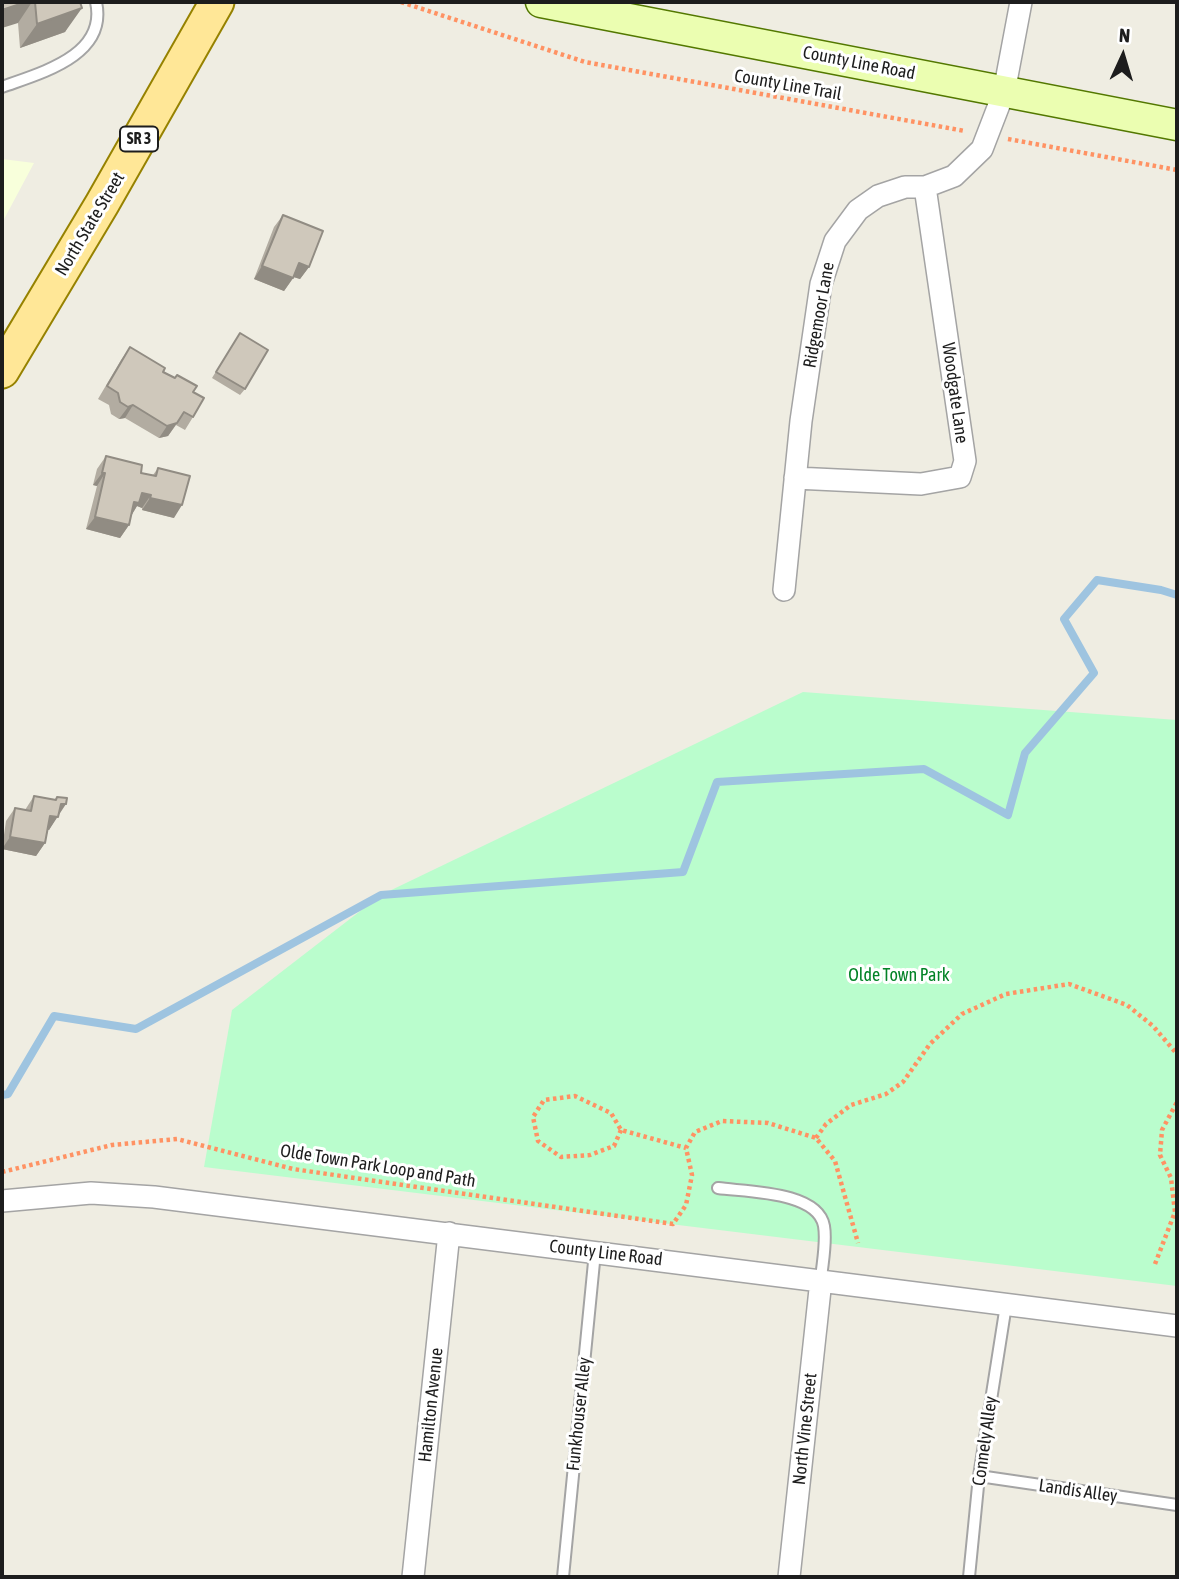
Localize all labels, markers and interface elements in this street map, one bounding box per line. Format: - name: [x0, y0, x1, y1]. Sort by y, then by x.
- north arrow: [1088, 21, 1158, 91]
- text: N: [1118, 24, 1131, 46]
- street label: County Line Road: [801, 42, 917, 84]
- street label: County Line Trail: [733, 65, 843, 105]
- road number: SR 3: [120, 127, 158, 152]
- street label: North State Street: [51, 168, 129, 280]
- street label: Ridgemoor Lane: [799, 260, 839, 370]
- street label: Woodgate Lane: [937, 341, 973, 445]
- park label: Olde Town Park: [848, 964, 950, 986]
- street label: Olde Town Park Loop and Path: [279, 1140, 477, 1192]
- street label: County Line Road: [548, 1235, 664, 1271]
- street label: Hamilton Avenue: [414, 1347, 448, 1463]
- street label: Funkhouser Alley: [562, 1356, 596, 1472]
- street label: North Vine Street: [788, 1372, 822, 1486]
- street label: Connely Alley: [968, 1395, 1002, 1487]
- street label: Landis Alley: [1037, 1475, 1119, 1507]

